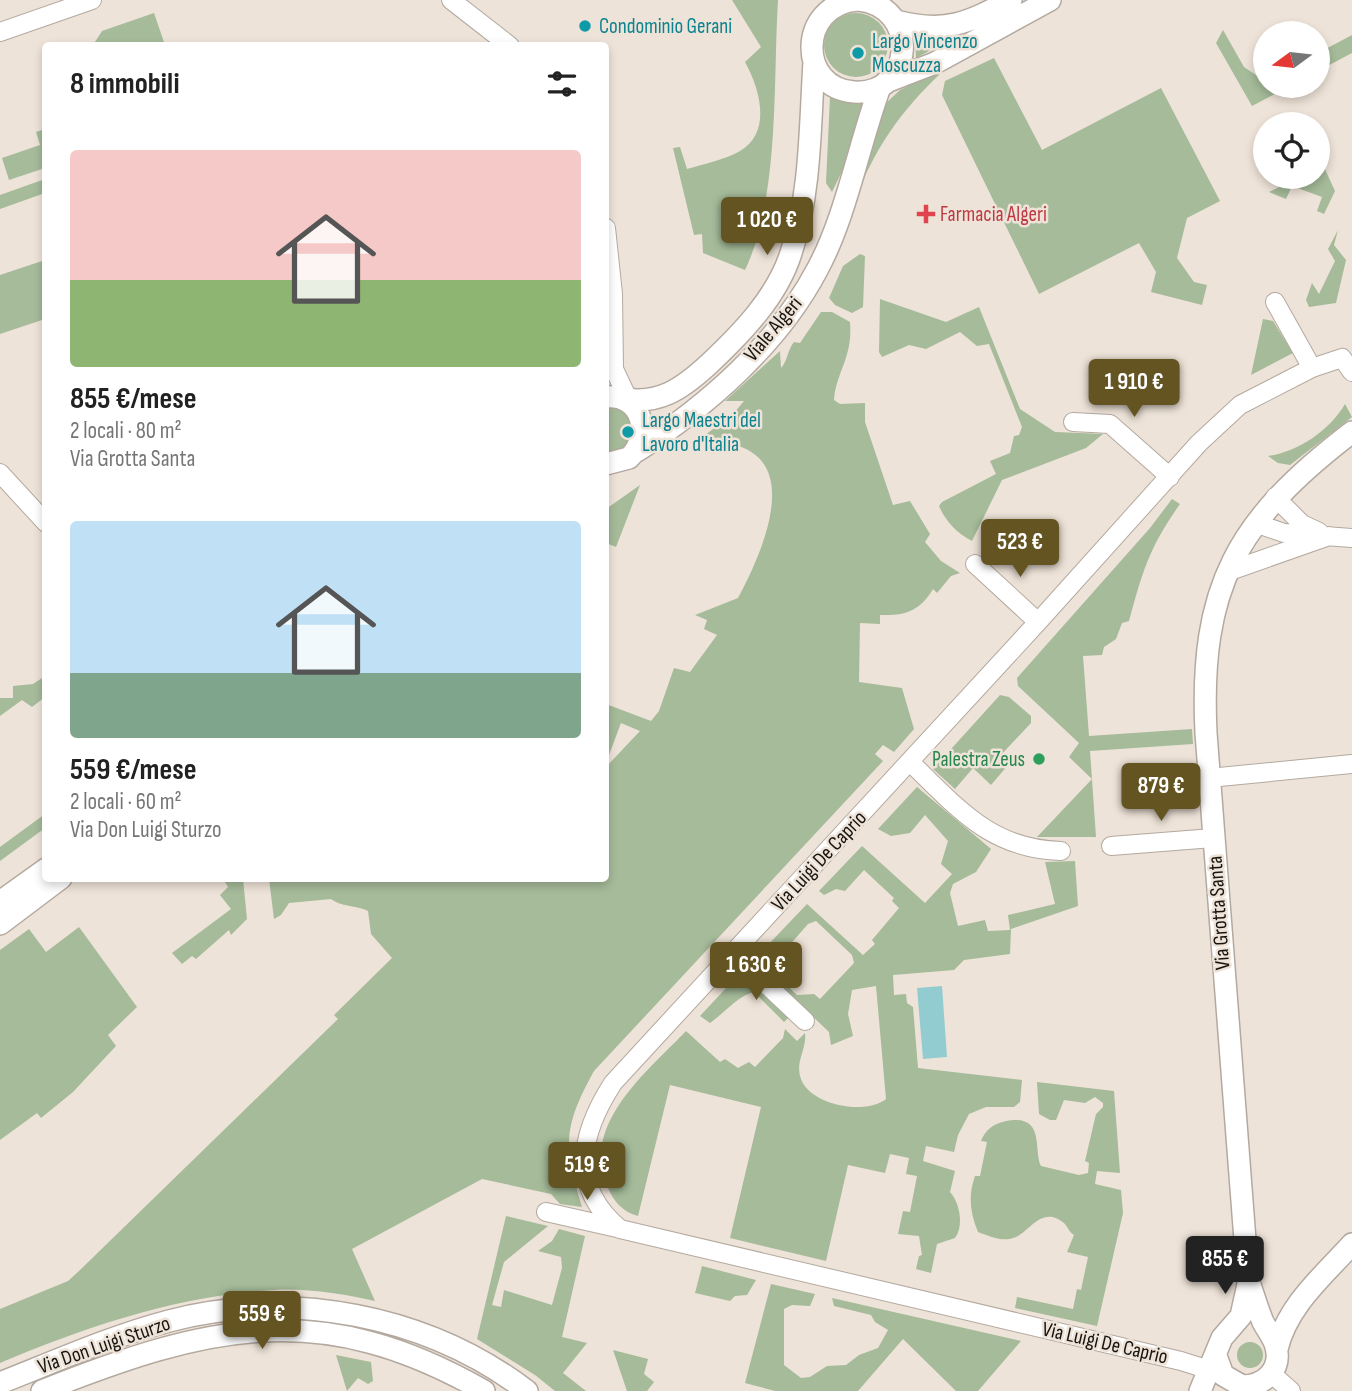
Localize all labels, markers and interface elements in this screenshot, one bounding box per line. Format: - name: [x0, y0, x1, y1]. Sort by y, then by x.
- place label: Condominio Gerani: [599, 14, 732, 39]
- marker: Condominio Gerani: [577, 18, 593, 34]
- north arrow: [1253, 21, 1330, 98]
- map controls: [1253, 21, 1330, 189]
- place label: Largo Vincenzo Moscuzza: [872, 29, 978, 78]
- marker: Largo Vincenzo Moscuzza: [850, 45, 866, 61]
- icon: filters: [543, 65, 581, 103]
- text: 8 immobili: [70, 66, 179, 102]
- button: locate: [1253, 112, 1330, 189]
- icon: home: [263, 196, 389, 322]
- pin: 1 020 €: [702, 198, 832, 257]
- place label: Farmacia Algeri: [940, 202, 1047, 227]
- text: 1 020 €: [737, 206, 797, 234]
- marker: Farmacia Algeri: [918, 206, 934, 222]
- street label: Viale Algeri: [739, 291, 807, 367]
- pin: 1 910 €: [1069, 360, 1199, 419]
- text: 1 910 €: [1105, 368, 1163, 396]
- text: 855 €/mese: [70, 381, 197, 417]
- place label: Largo Maestri del Lavoro d'Italia: [642, 408, 761, 457]
- text: 2 locali · 80 m²: [70, 417, 182, 445]
- marker: Largo Maestri del Lavoro d'Italia: [620, 424, 636, 440]
- text: Via Grotta Santa: [70, 445, 195, 473]
- pin: 523 €: [971, 520, 1069, 579]
- text: 523 €: [997, 528, 1043, 556]
- icon: home: [263, 567, 389, 693]
- place label: Palestra Zeus: [932, 747, 1025, 772]
- marker: Palestra Zeus: [1031, 751, 1047, 767]
- text: 559 €/mese: [70, 752, 197, 788]
- pin: 879 €: [1112, 764, 1210, 823]
- text: 879 €: [1137, 772, 1185, 800]
- text: 2 locali · 60 m²: [70, 788, 182, 816]
- street label: Via Luigi De Caprio: [766, 806, 872, 916]
- text: Via Don Luigi Sturzo: [70, 816, 222, 844]
- street label: Via Grotta Santa: [1203, 855, 1235, 971]
- pin: 1 630 €: [691, 942, 821, 1002]
- text: 1 630 €: [726, 951, 786, 979]
- pin: 519 €: [538, 1142, 636, 1202]
- text: 519 €: [564, 1151, 610, 1179]
- pin: 855 €: [1176, 1236, 1274, 1296]
- text: 855 €: [1202, 1245, 1248, 1273]
- pin: 559 €: [213, 1292, 311, 1351]
- text: 559 €: [239, 1300, 285, 1328]
- street label: Via Don Luigi Sturzo: [34, 1311, 174, 1379]
- street label: Via Luigi De Caprio: [1040, 1316, 1170, 1370]

